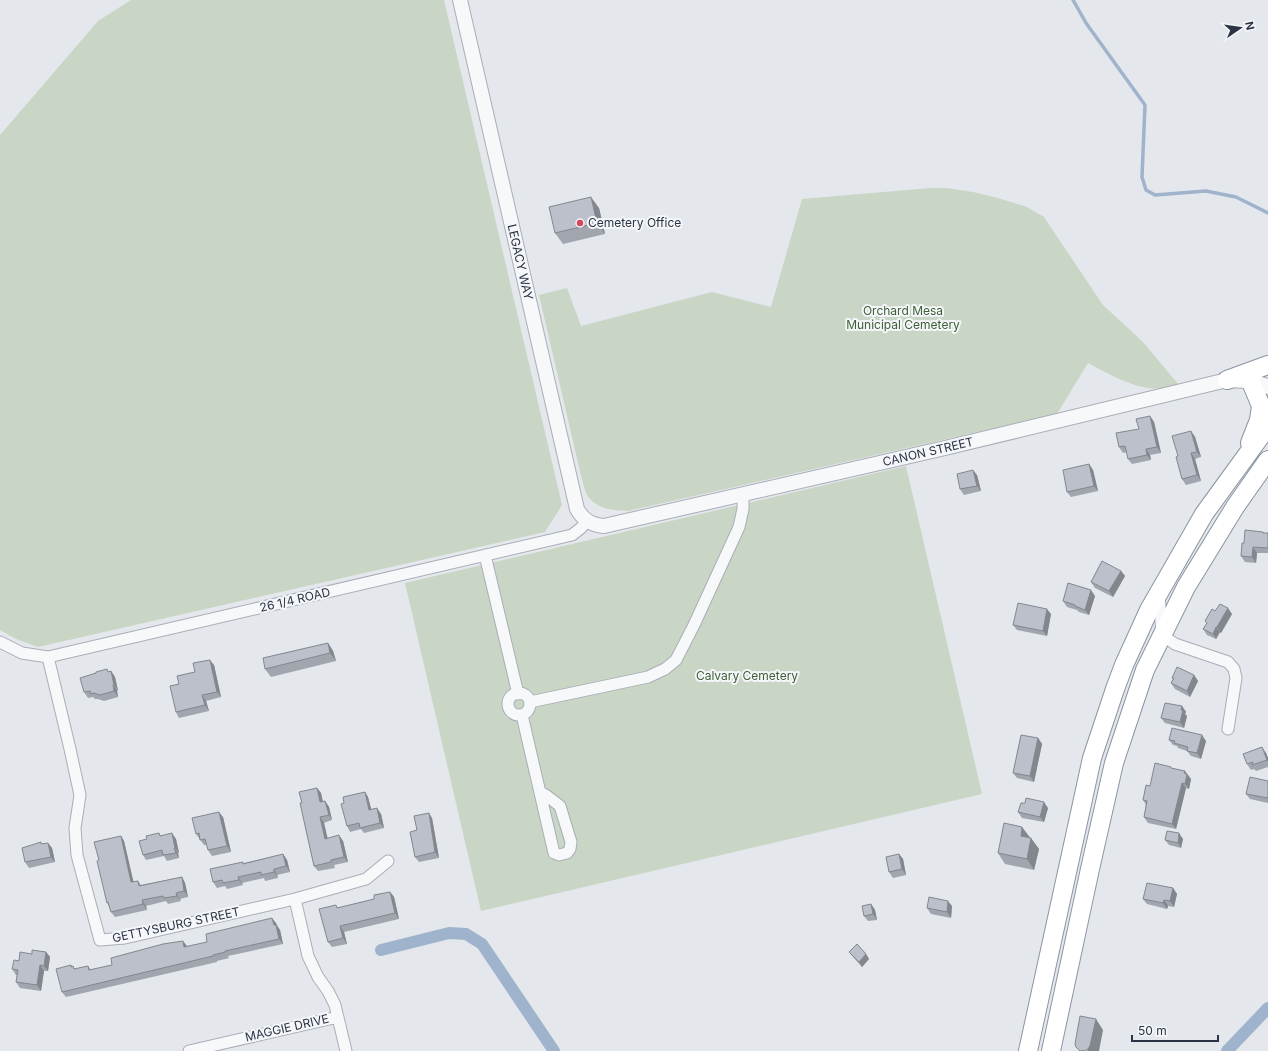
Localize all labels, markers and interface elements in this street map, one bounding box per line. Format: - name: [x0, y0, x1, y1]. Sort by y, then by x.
- north arrow: [1220, 8, 1260, 48]
- text: N: [1242, 20, 1258, 31]
- place label: Cemetery Office: [588, 215, 681, 230]
- marker: Cemetery Office: [575, 218, 585, 228]
- street label: LEGACY WAY: [504, 222, 537, 301]
- park label: Orchard Mesa Municipal Cemetery: [846, 303, 960, 332]
- street label: CANON STREET: [881, 434, 975, 469]
- street label: 26 1/4 ROAD: [258, 584, 332, 615]
- park label: Calvary Cemetery: [696, 668, 798, 683]
- street label: GETTYSBURG STREET: [111, 904, 241, 945]
- street label: MAGGIE DRIVE: [244, 1011, 330, 1044]
- scale bar: [1132, 1017, 1218, 1043]
- text: 50 m: [1138, 1023, 1167, 1038]

